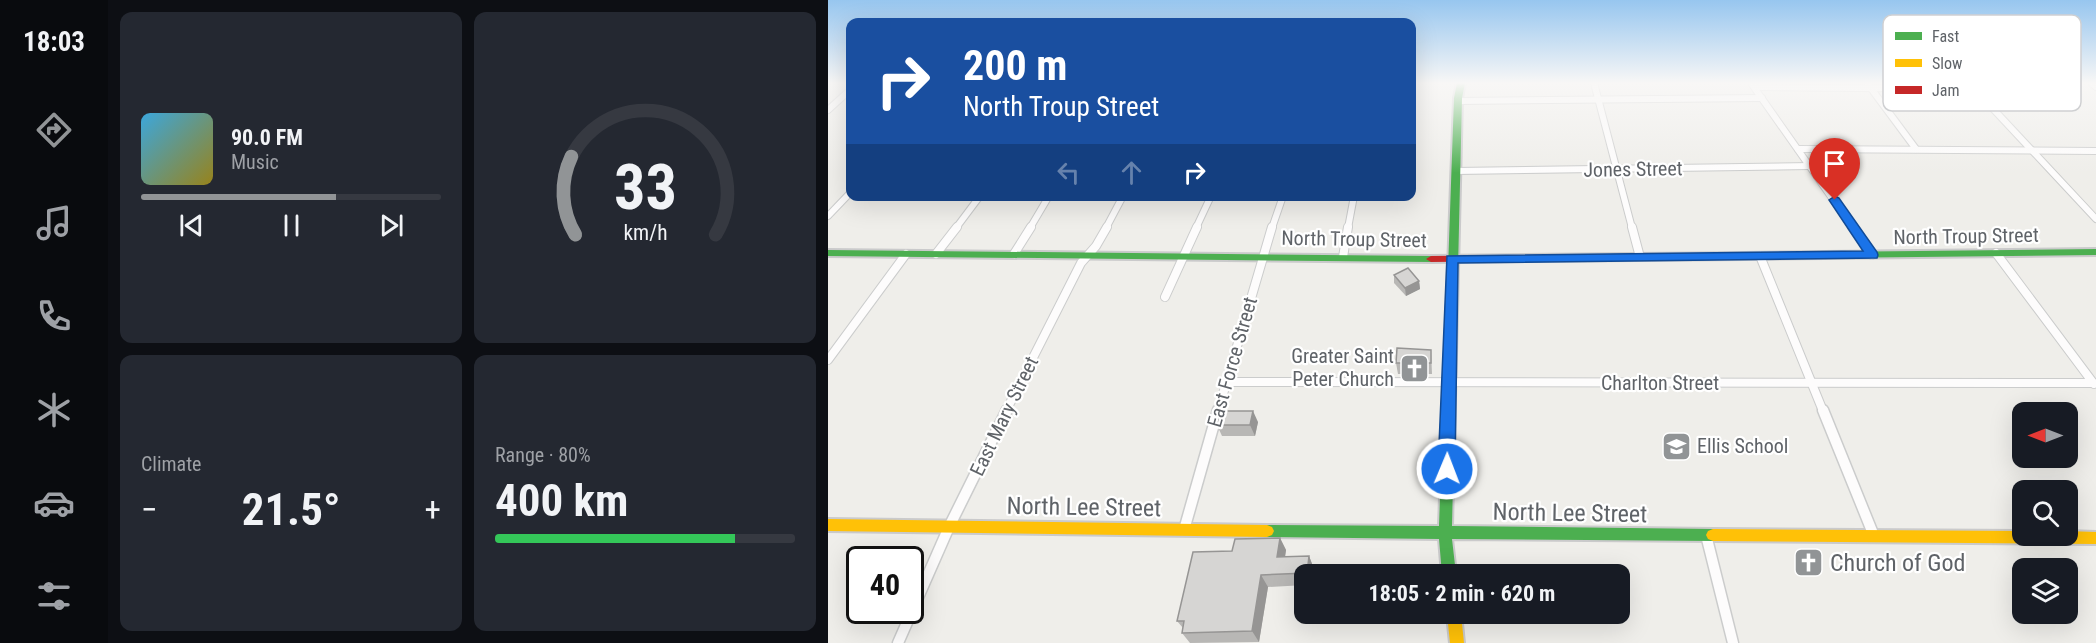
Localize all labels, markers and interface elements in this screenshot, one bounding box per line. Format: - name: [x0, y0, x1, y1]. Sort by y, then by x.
- legend: [1883, 15, 2081, 111]
- text: 18:03: [23, 26, 85, 58]
- text: Fast: [1932, 27, 1959, 46]
- text: 200 m: [963, 41, 1068, 90]
- icon: right: [864, 42, 942, 120]
- text: Slow: [1932, 54, 1962, 73]
- text: Jam: [1932, 81, 1959, 100]
- text: North Troup Street: [963, 91, 1159, 123]
- icon: directions: [33, 109, 75, 151]
- text: 90.0 FM: [231, 125, 303, 150]
- pin: [1809, 138, 1860, 200]
- icon: arrive: [1818, 147, 1851, 180]
- text: Music: [231, 150, 279, 174]
- text: 33: [613, 151, 677, 224]
- icon: left: [1052, 156, 1085, 189]
- icon: ahead: [1115, 156, 1148, 189]
- icon: right: [1178, 156, 1211, 189]
- street label: Jones Street: [1583, 156, 1683, 182]
- icon: music: [33, 202, 75, 244]
- icon: previous: [175, 209, 208, 242]
- icon: pause: [275, 209, 308, 242]
- icon: next: [375, 209, 408, 242]
- text: km/h: [623, 220, 667, 245]
- street label: North Troup Street: [1893, 223, 2039, 249]
- street label: North Troup Street: [1281, 226, 1427, 252]
- street label: East Force Street: [1202, 294, 1262, 430]
- icon: phone: [33, 295, 75, 337]
- place label: Greater Saint Peter Church: [1291, 344, 1394, 391]
- street label: East Mary Street: [965, 352, 1043, 480]
- church icon: Greater Saint Peter Church: [1399, 352, 1431, 384]
- street label: Charlton Street: [1601, 371, 1719, 395]
- icon: climate: [33, 389, 75, 431]
- north arrow: [2012, 402, 2078, 468]
- map controls: [2012, 402, 2078, 624]
- school or university icon: Ellis School: [1660, 430, 1692, 462]
- place label: Ellis School: [1697, 434, 1788, 458]
- position arrow: [1415, 437, 1479, 501]
- text: Range · 80%: [495, 443, 591, 467]
- text: Climate: [141, 452, 201, 476]
- text: 400 km: [495, 474, 628, 527]
- button: search: [2012, 480, 2078, 546]
- icon: car: [33, 482, 75, 524]
- text: 21.5°: [242, 483, 340, 536]
- text: −: [141, 490, 158, 529]
- text: +: [425, 490, 441, 529]
- street label: North Lee Street: [1006, 492, 1162, 522]
- street label: North Lee Street: [1492, 498, 1648, 528]
- speed limit sign: 40: [846, 546, 924, 624]
- church icon: Church of God: [1793, 547, 1825, 579]
- place label: Church of God: [1830, 549, 1965, 577]
- button: layers: [2012, 558, 2078, 624]
- icon: filters: [33, 575, 75, 617]
- text: 18:05 · 2 min · 620 m: [1369, 581, 1555, 606]

